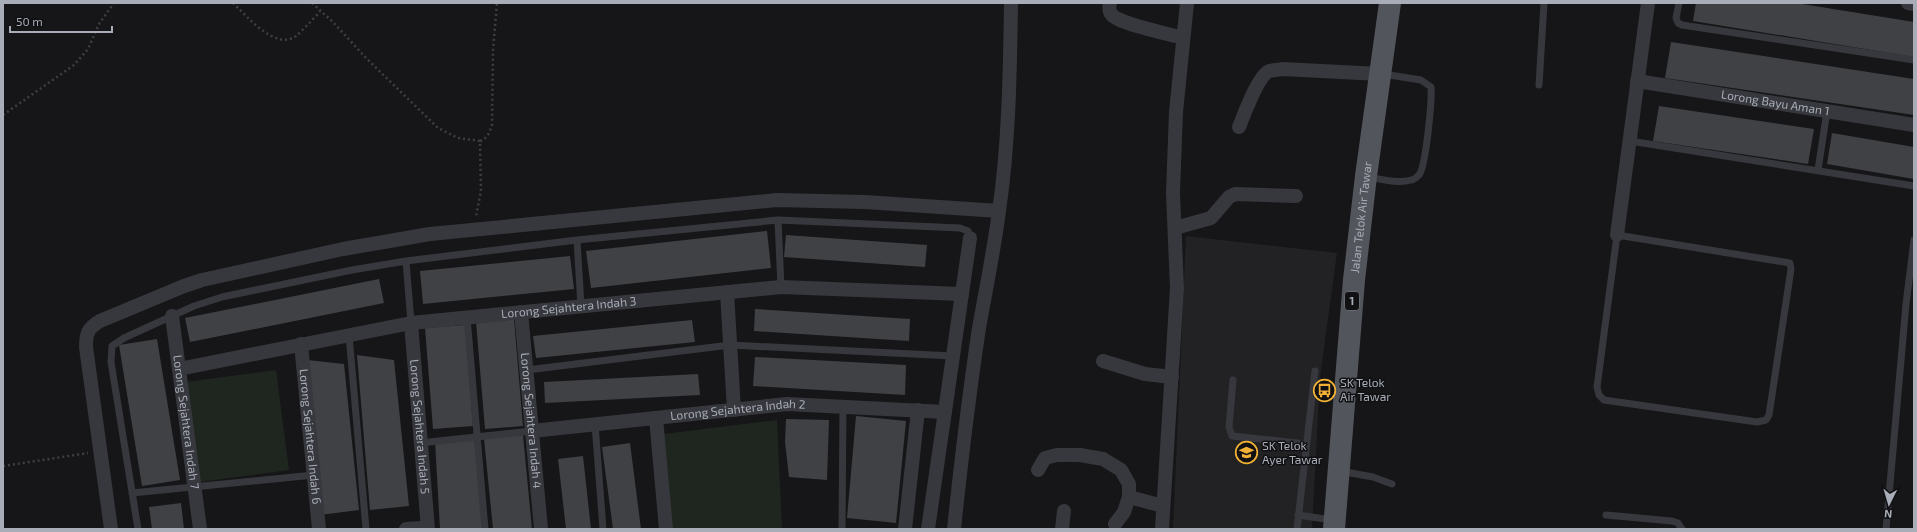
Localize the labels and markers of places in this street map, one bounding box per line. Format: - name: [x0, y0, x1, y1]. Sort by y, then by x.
- place label: SK Telok Air Tawar: [1340, 375, 1391, 403]
- bus stop icon: SK Telok Air Tawar: [1311, 377, 1337, 403]
- place label: SK Telok Ayer Tawar: [1262, 438, 1323, 466]
- school or university icon: SK Telok Ayer Tawar: [1233, 440, 1259, 466]

